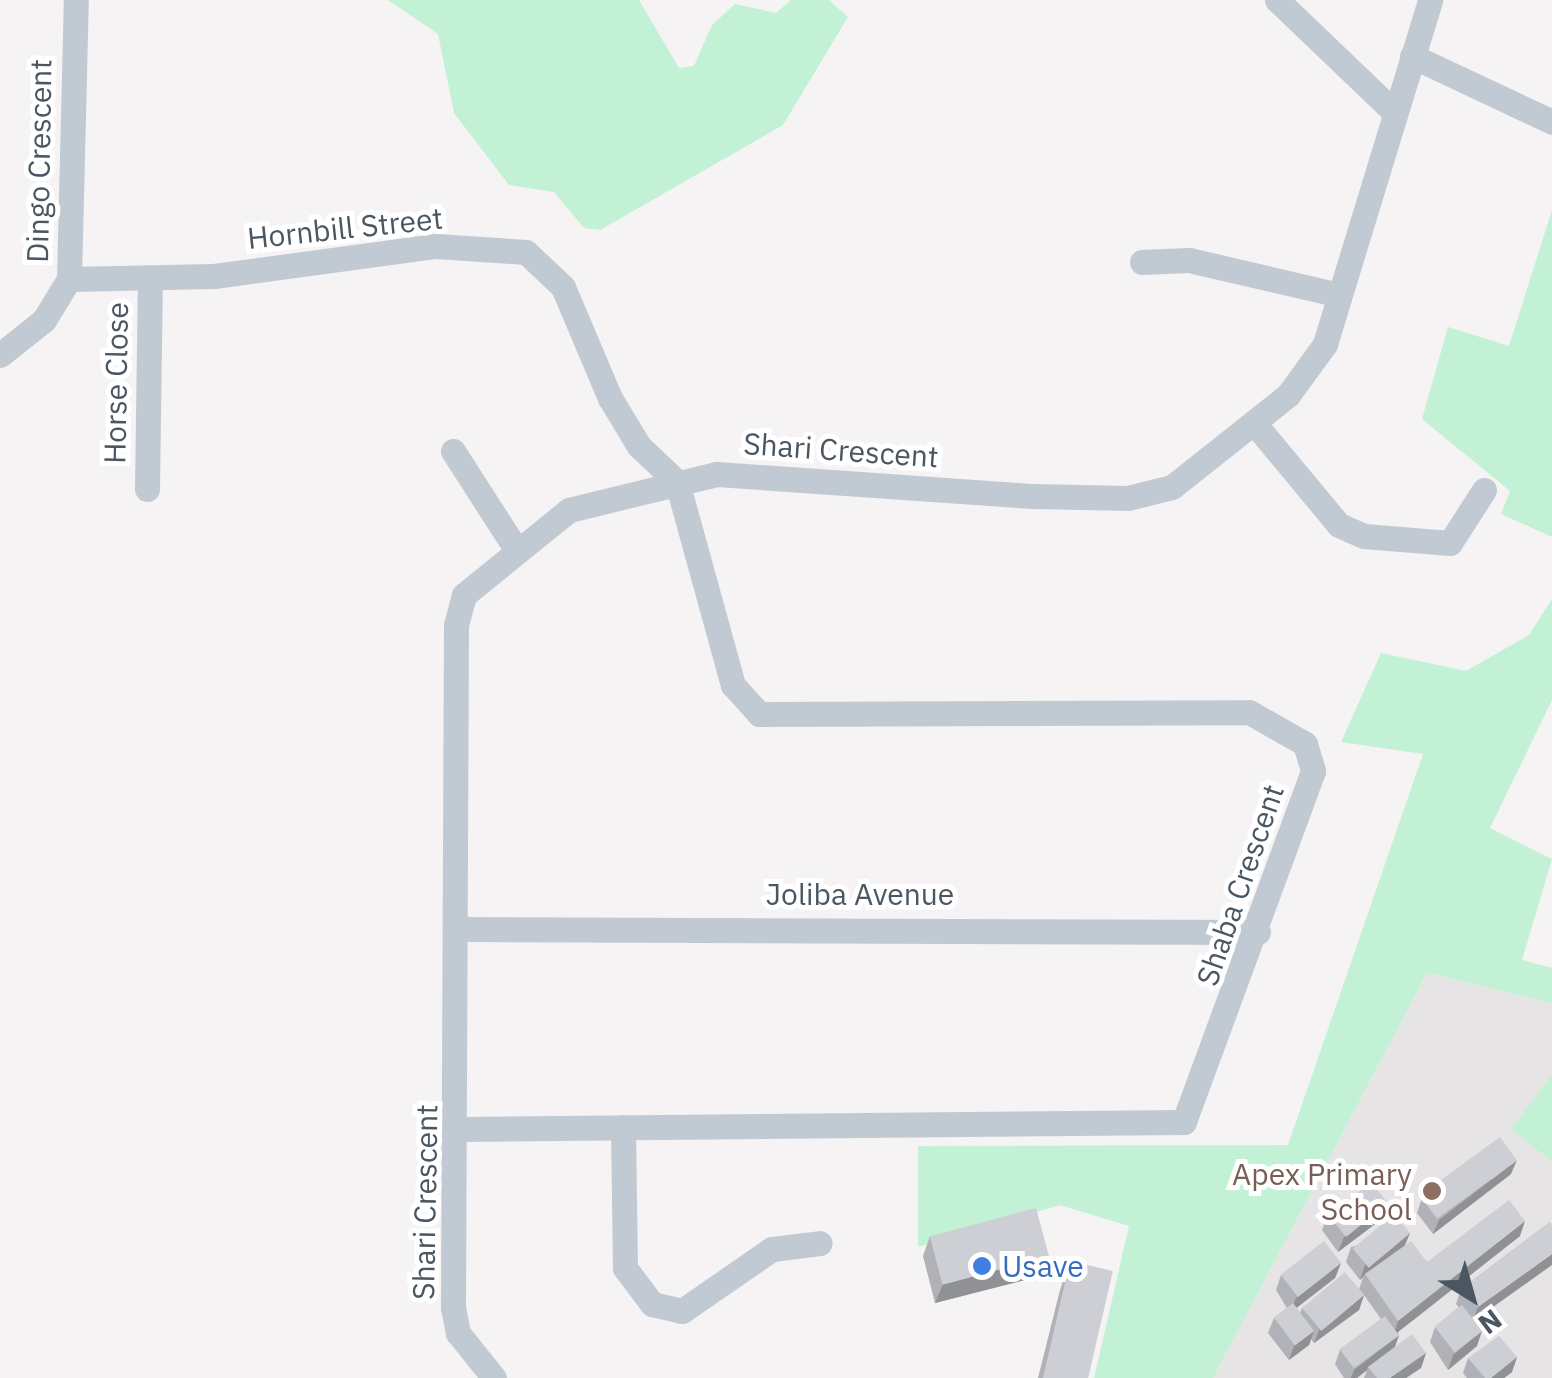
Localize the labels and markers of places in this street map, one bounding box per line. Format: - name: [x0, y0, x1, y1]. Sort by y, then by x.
- place label: Apex Primary School: [1232, 1156, 1412, 1226]
- marker: Apex Primary School: [1421, 1180, 1443, 1202]
- place label: Usave: [1002, 1248, 1084, 1284]
- marker: Usave: [971, 1255, 993, 1277]

